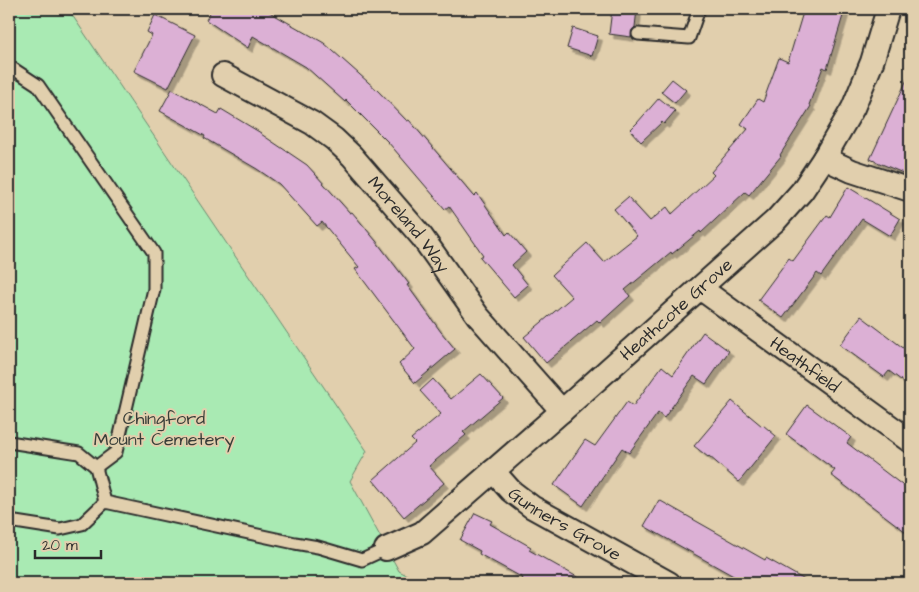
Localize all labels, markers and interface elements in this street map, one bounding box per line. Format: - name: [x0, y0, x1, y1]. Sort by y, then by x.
- street label: Moreland Way: [362, 170, 456, 278]
- street label: Heathcote Grove: [614, 252, 738, 366]
- street label: Heathfield: [765, 331, 845, 399]
- park label: Chingford Mount Cemetery: [94, 406, 234, 453]
- street label: Gunners Grove: [503, 481, 626, 567]
- scale bar: [35, 527, 101, 559]
- text: 20 m: [42, 535, 78, 556]

